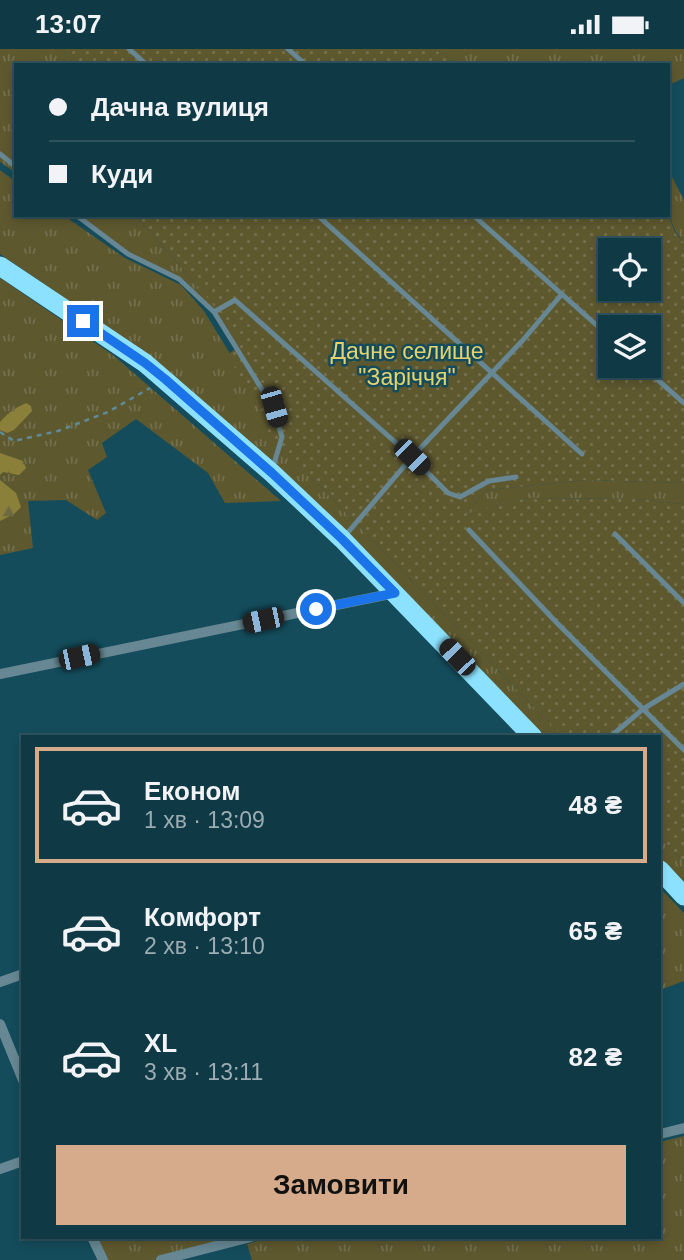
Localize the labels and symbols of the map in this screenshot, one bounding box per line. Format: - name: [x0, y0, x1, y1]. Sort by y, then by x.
- route end: [67, 305, 99, 337]
- park label: Дачне селище "Заріччя": [331, 338, 483, 390]
- car: [259, 384, 290, 430]
- car: [390, 435, 435, 479]
- route start: [300, 593, 332, 625]
- car: [241, 605, 286, 635]
- car: [435, 635, 480, 679]
- car: [57, 642, 102, 672]

